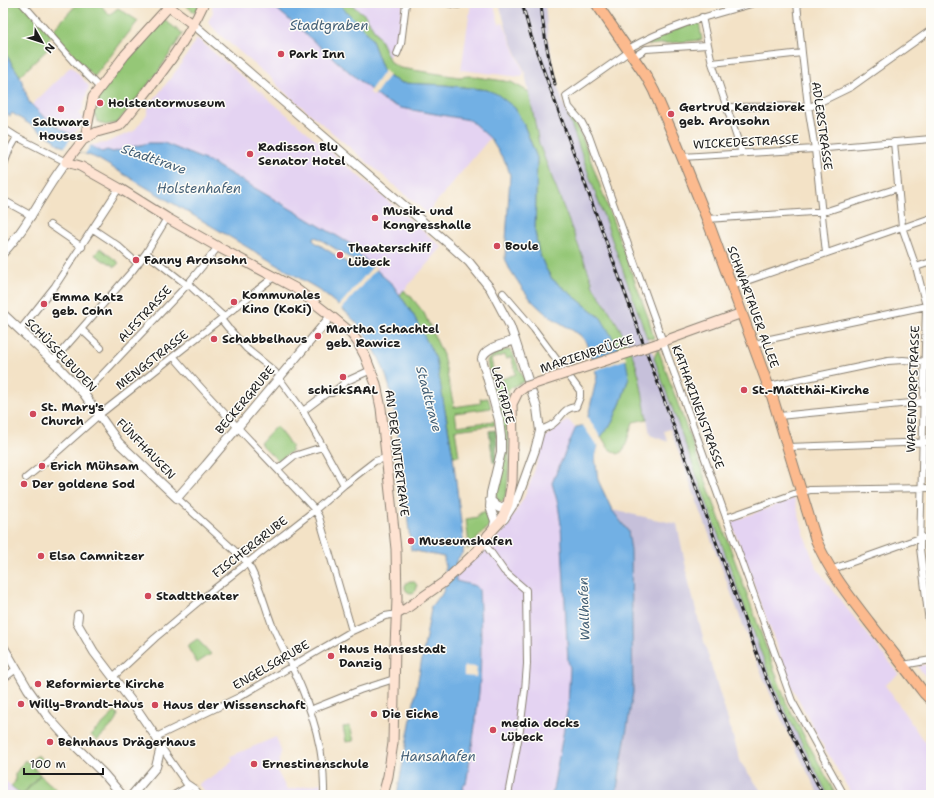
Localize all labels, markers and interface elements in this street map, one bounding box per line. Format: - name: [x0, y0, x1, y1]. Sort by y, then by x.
- water label: Stadtgraben: [290, 17, 368, 34]
- north arrow: [22, 22, 62, 62]
- text: N: [41, 40, 58, 56]
- place label: Park Inn: [289, 46, 345, 62]
- marker: Park Inn: [276, 49, 286, 59]
- street label: ADLERSTRASSE: [808, 81, 836, 171]
- place label: Holstentormuseum: [108, 95, 225, 111]
- marker: Holstentormuseum: [95, 98, 105, 108]
- place label: Gertrud Kendziorek geb. Aronsohn: [679, 99, 805, 129]
- marker: Saltware Houses: [56, 104, 66, 114]
- marker: Gertrud Kendziorek geb. Aronsohn: [666, 109, 676, 119]
- place label: Saltware Houses: [33, 114, 89, 144]
- street label: WICKEDESTRASSE: [693, 131, 799, 153]
- place label: Radisson Blu Senator Hotel: [258, 139, 345, 169]
- water label: Stadttrave: [119, 140, 189, 178]
- marker: Radisson Blu Senator Hotel: [245, 149, 255, 159]
- water label: Holstenhafen: [157, 180, 241, 197]
- place label: Musik- und Kongresshalle: [383, 203, 471, 233]
- marker: Musik- und Kongresshalle: [370, 213, 380, 223]
- place label: Boule: [505, 238, 539, 254]
- place label: Theaterschiff Lübeck: [348, 240, 432, 270]
- marker: Boule: [492, 241, 502, 251]
- street label: SCHWARTAUER ALLEE: [723, 244, 783, 370]
- marker: Theaterschiff Lübeck: [335, 250, 345, 260]
- place label: Fanny Aronsohn: [144, 252, 247, 268]
- marker: Fanny Aronsohn: [131, 255, 141, 265]
- street label: ALFSTRASSE: [115, 282, 175, 346]
- place label: Kommunales Kino (KoKi): [242, 287, 320, 317]
- place label: Emma Katz geb. Cohn: [52, 289, 124, 319]
- marker: Kommunales Kino (KoKi): [229, 297, 239, 307]
- marker: Emma Katz geb. Cohn: [39, 299, 49, 309]
- street label: SCHÜSSELBUDEN: [22, 315, 100, 395]
- place label: Martha Schachtel geb. Rawicz: [326, 321, 439, 351]
- street label: WARENDORPSTRASSE: [903, 325, 923, 453]
- street label: MENGSTRASSE: [112, 327, 192, 393]
- place label: Schabbelhaus: [222, 331, 307, 347]
- marker: Martha Schachtel geb. Rawicz: [313, 331, 323, 341]
- street label: MARIENBRÜCKE: [538, 331, 636, 377]
- marker: Schabbelhaus: [209, 334, 219, 344]
- street label: KATHARINENSTRASSE: [668, 343, 728, 471]
- street label: BECKERGRUBE: [212, 362, 278, 438]
- water label: Stadttrave: [412, 364, 446, 434]
- street label: LASTADIE: [488, 365, 518, 425]
- marker: schickSAAL: [338, 372, 348, 382]
- place label: schickSAAL: [308, 382, 378, 398]
- place label: St.-Matthäi-Kirche: [752, 382, 869, 398]
- marker: St.-Matthäi-Kirche: [739, 385, 749, 395]
- street label: AN DER UNTERTRAVE: [381, 389, 413, 517]
- place label: St. Mary's Church: [41, 399, 104, 429]
- marker: St. Mary's Church: [28, 409, 38, 419]
- street label: FÜNFHAUSEN: [113, 415, 179, 483]
- place label: Erich Mühsam: [50, 458, 139, 474]
- marker: Erich Mühsam: [37, 461, 47, 471]
- place label: Der goldene Sod: [32, 476, 135, 492]
- marker: Der goldene Sod: [19, 479, 29, 489]
- street label: FISCHERGRUBE: [209, 513, 291, 581]
- place label: Museumshafen: [419, 533, 512, 549]
- marker: Museumshafen: [406, 536, 416, 546]
- place label: Elsa Camnitzer: [49, 548, 145, 564]
- marker: Elsa Camnitzer: [36, 551, 46, 561]
- water label: Wallhafen: [574, 577, 594, 641]
- place label: Stadttheater: [156, 588, 239, 604]
- marker: Stadttheater: [143, 591, 153, 601]
- street label: ENGELSGRUBE: [230, 637, 312, 693]
- place label: Haus Hansestadt Danzig: [339, 641, 446, 671]
- marker: Haus Hansestadt Danzig: [326, 651, 336, 661]
- place label: Reformierte Kirche: [46, 676, 164, 692]
- marker: Reformierte Kirche: [33, 679, 43, 689]
- place label: Willy-Brandt-Haus: [29, 696, 144, 712]
- place label: Haus der Wissenschaft: [163, 697, 306, 713]
- marker: Willy-Brandt-Haus: [16, 699, 26, 709]
- marker: Haus der Wissenschaft: [150, 700, 160, 710]
- place label: Die Eiche: [382, 706, 438, 722]
- marker: Die Eiche: [369, 709, 379, 719]
- place label: media docks Lübeck: [501, 715, 579, 745]
- marker: media docks Lübeck: [488, 725, 498, 735]
- place label: Behnhaus Drägerhaus: [58, 734, 196, 750]
- marker: Behnhaus Drägerhaus: [45, 737, 55, 747]
- water label: Hansahafen: [400, 748, 476, 765]
- scale bar: [24, 750, 103, 776]
- text: 100 m: [30, 756, 66, 772]
- place label: Ernestinenschule: [262, 756, 369, 772]
- marker: Ernestinenschule: [249, 759, 259, 769]

